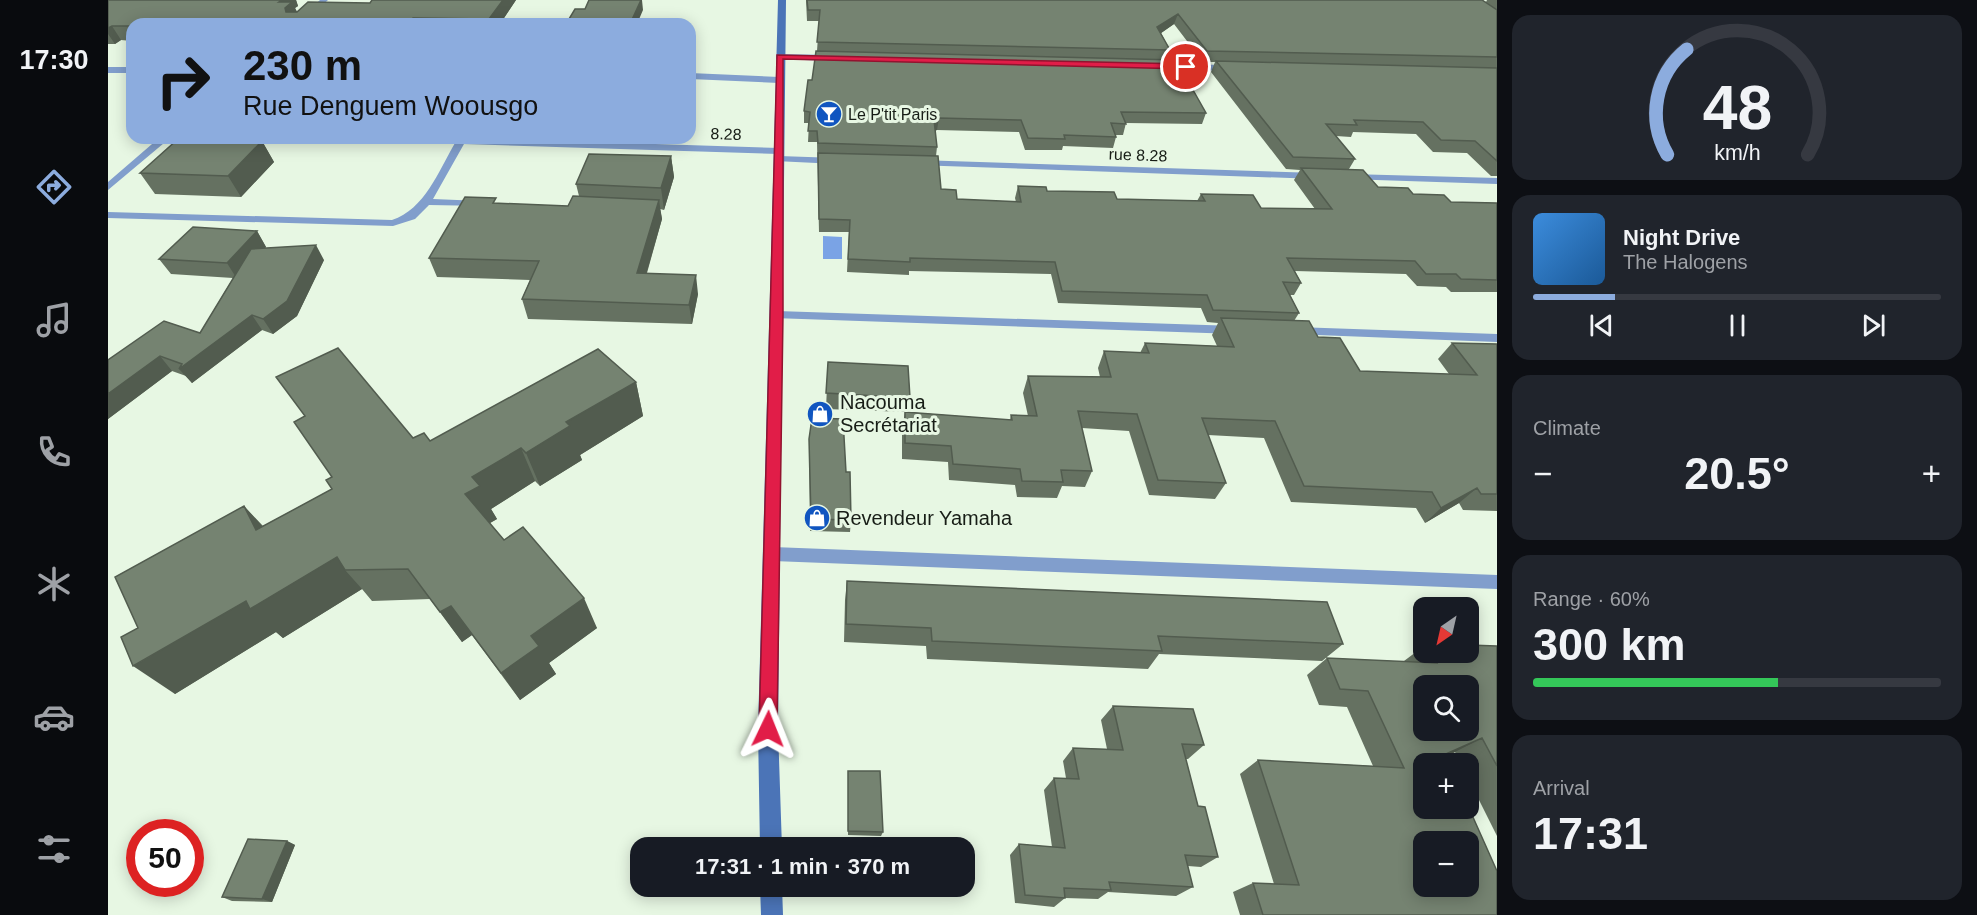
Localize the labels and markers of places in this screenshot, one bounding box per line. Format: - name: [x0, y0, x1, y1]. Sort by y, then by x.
- pin: [1160, 41, 1211, 92]
- bar icon: Le P'tit Paris: [814, 99, 844, 129]
- place label: Le P'tit Paris: [848, 106, 937, 123]
- place label: Nacouma Secrétariat: [840, 391, 937, 436]
- shop icon: Nacouma Secrétariat: [805, 399, 835, 429]
- shop icon: Revendeur Yamaha: [802, 503, 832, 533]
- place label: Revendeur Yamaha: [836, 507, 1013, 529]

